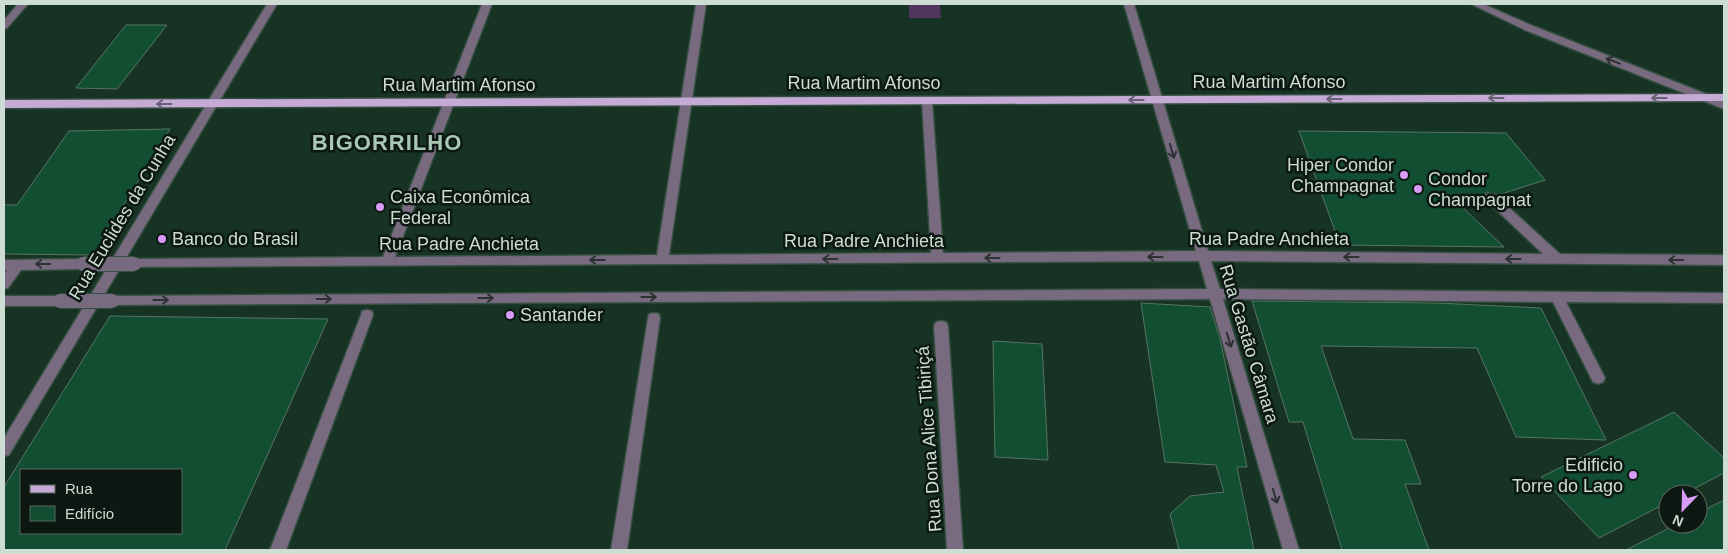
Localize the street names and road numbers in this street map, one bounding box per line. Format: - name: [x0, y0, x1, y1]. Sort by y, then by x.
- street label: Rua Martim Afonso: [1192, 72, 1346, 92]
- street label: Rua Martim Afonso: [787, 73, 941, 93]
- street label: Rua Martim Afonso: [382, 75, 536, 95]
- street label: Rua Euclides da Cunha: [65, 130, 180, 303]
- street label: Rua Padre Anchieta: [1189, 229, 1350, 249]
- street label: Rua Padre Anchieta: [784, 231, 945, 251]
- street label: Rua Padre Anchieta: [379, 234, 540, 254]
- street label: Rua Gastão Câmara: [1215, 262, 1283, 427]
- street label: Rua Dona Alice Tibiriçá: [912, 344, 945, 533]

